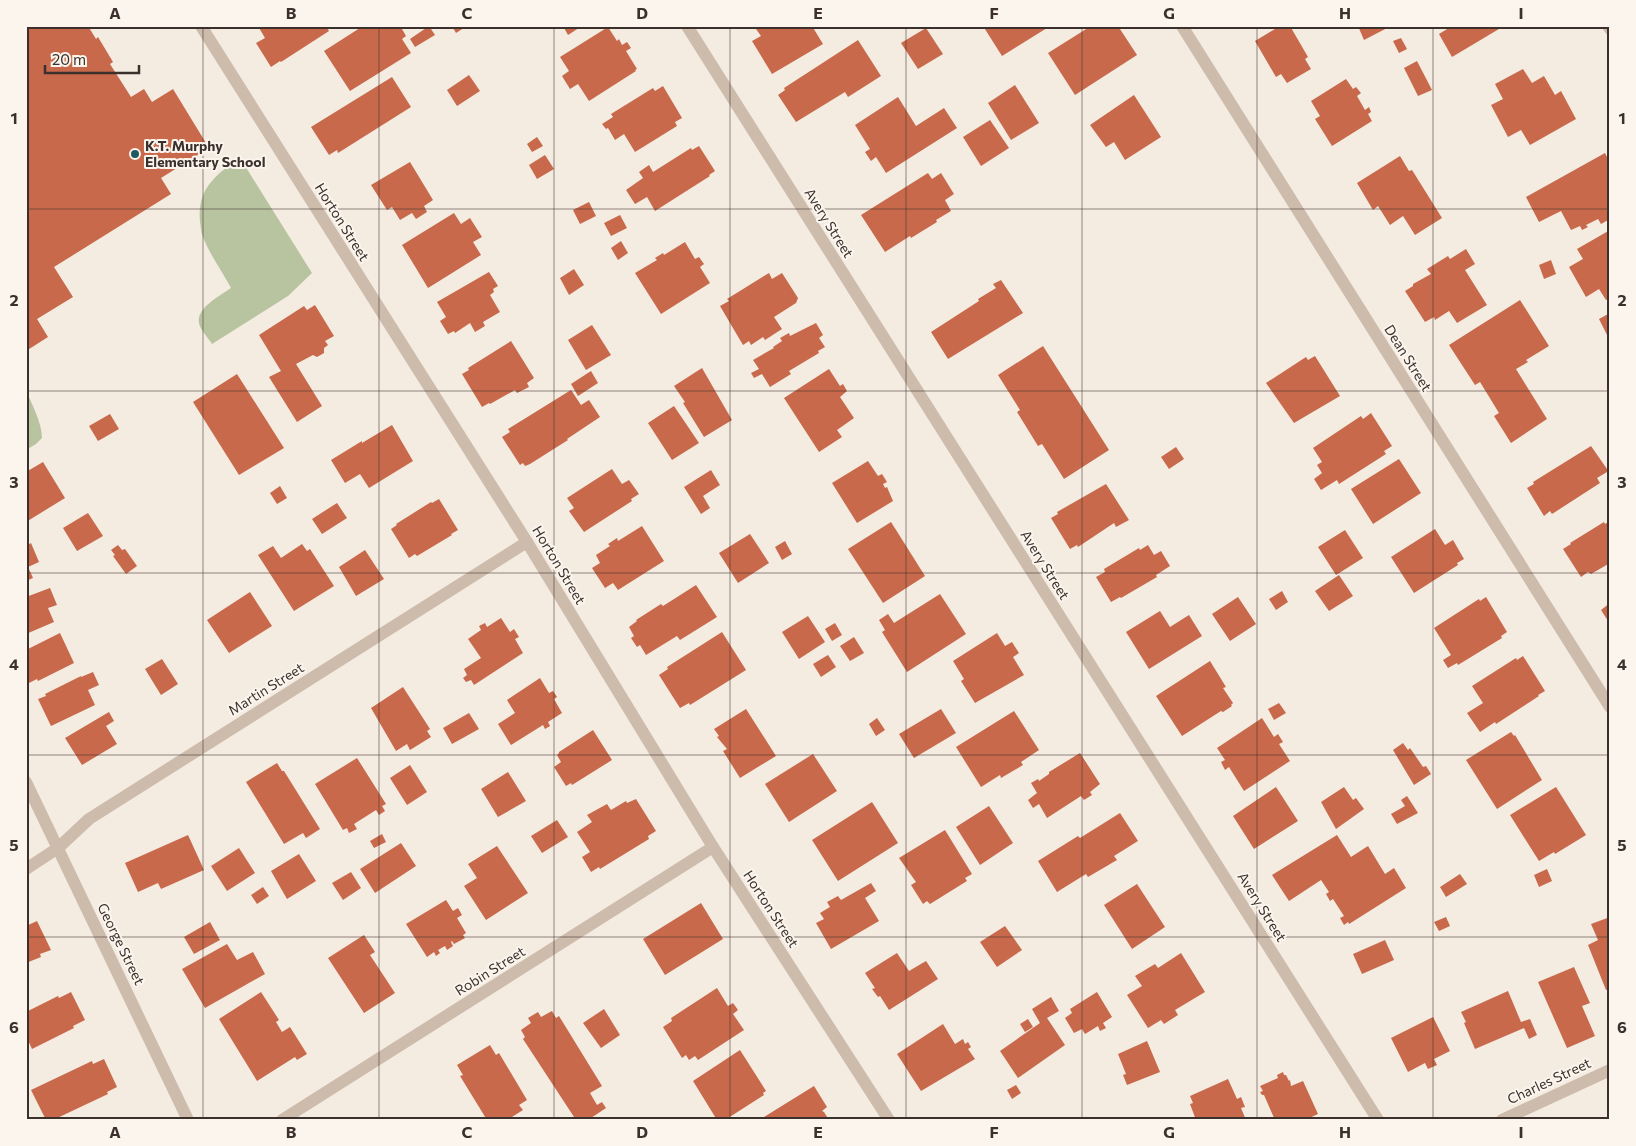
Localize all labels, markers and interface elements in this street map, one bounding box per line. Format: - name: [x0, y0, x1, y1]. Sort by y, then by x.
- text: A: [109, 3, 121, 22]
- text: B: [286, 3, 297, 22]
- text: C: [462, 3, 473, 22]
- text: D: [636, 3, 648, 22]
- text: E: [813, 3, 823, 22]
- text: F: [989, 3, 999, 22]
- text: G: [1163, 3, 1175, 22]
- text: H: [1339, 3, 1351, 22]
- text: I: [1518, 3, 1524, 22]
- scale bar: [45, 42, 139, 74]
- text: 20 m: [52, 50, 86, 68]
- text: 1: [10, 108, 18, 127]
- text: 1: [1618, 108, 1626, 127]
- place label: K.T. Murphy Elementary School: [145, 137, 265, 170]
- marker: K.T. Murphy Elementary School: [129, 148, 141, 160]
- street label: Horton Street: [312, 180, 373, 264]
- street label: Avery Street: [801, 185, 858, 261]
- text: 2: [9, 290, 19, 309]
- text: 2: [1617, 290, 1627, 309]
- street label: Dean Street: [1381, 321, 1436, 394]
- text: 3: [9, 472, 19, 491]
- text: 3: [1617, 472, 1627, 491]
- street label: Horton Street: [529, 522, 590, 607]
- street label: Avery Street: [1017, 527, 1074, 603]
- text: 4: [9, 654, 19, 673]
- text: 4: [1617, 654, 1627, 673]
- street label: Martin Street: [225, 659, 307, 719]
- text: 5: [9, 835, 19, 854]
- text: 5: [1617, 835, 1627, 854]
- street label: Horton Street: [740, 867, 803, 951]
- street label: Avery Street: [1234, 869, 1291, 945]
- street label: George Street: [94, 900, 149, 988]
- street label: Robin Street: [452, 942, 528, 999]
- text: 6: [9, 1017, 19, 1036]
- text: 6: [1617, 1017, 1627, 1036]
- street label: Charles Street: [1504, 1054, 1593, 1107]
- text: A: [109, 1122, 121, 1141]
- text: B: [286, 1122, 297, 1141]
- text: C: [462, 1122, 473, 1141]
- text: D: [636, 1122, 648, 1141]
- text: E: [813, 1122, 823, 1141]
- text: F: [989, 1122, 999, 1141]
- text: G: [1163, 1122, 1175, 1141]
- text: H: [1339, 1122, 1351, 1141]
- text: I: [1518, 1122, 1524, 1141]

